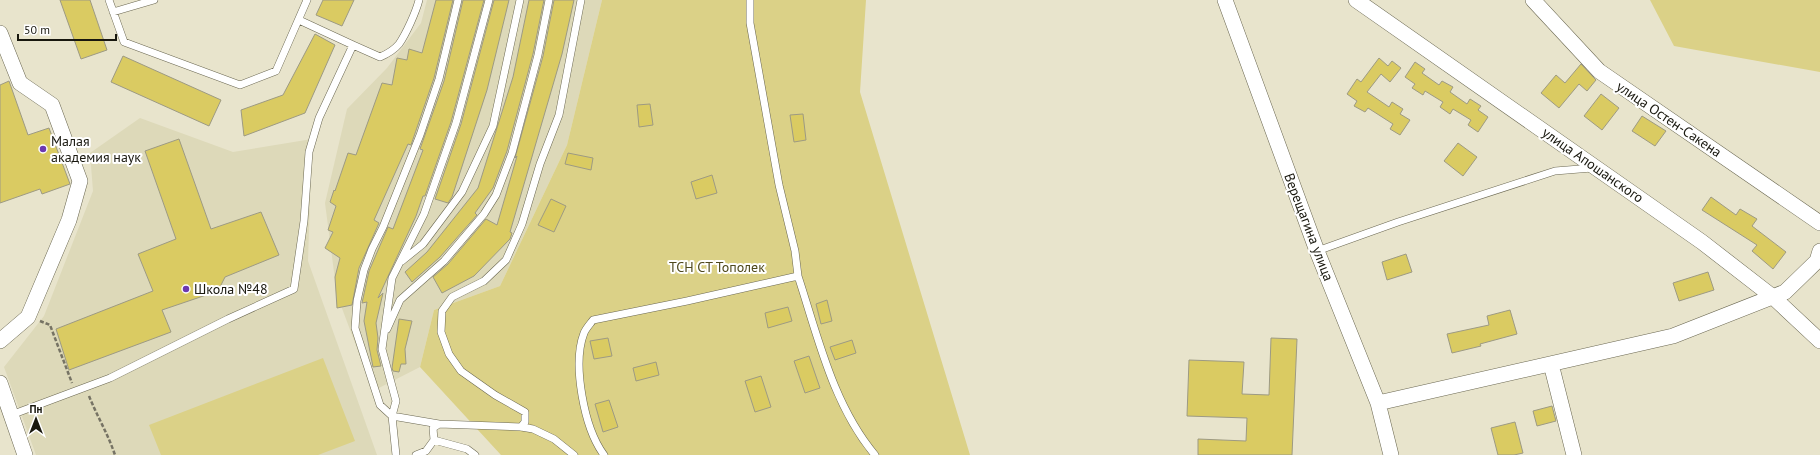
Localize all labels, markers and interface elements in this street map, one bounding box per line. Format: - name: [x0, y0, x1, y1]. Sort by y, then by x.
- scale bar: [18, 16, 116, 42]
- text: 50 m: [24, 22, 50, 37]
- street label: улица Остен-Сакена: [1613, 77, 1725, 161]
- street label: улица Апошанского: [1539, 123, 1647, 207]
- place label: Малая академия наук: [51, 132, 141, 166]
- marker: Малая академия наук: [38, 144, 48, 154]
- street label: Верещагина улица: [1280, 170, 1338, 284]
- park label: ТСН СТ Тополек: [669, 258, 765, 276]
- place label: Школа №48: [194, 280, 268, 298]
- marker: Школа №48: [181, 284, 191, 294]
- north arrow: [16, 399, 56, 439]
- text: Пн: [30, 402, 43, 416]

